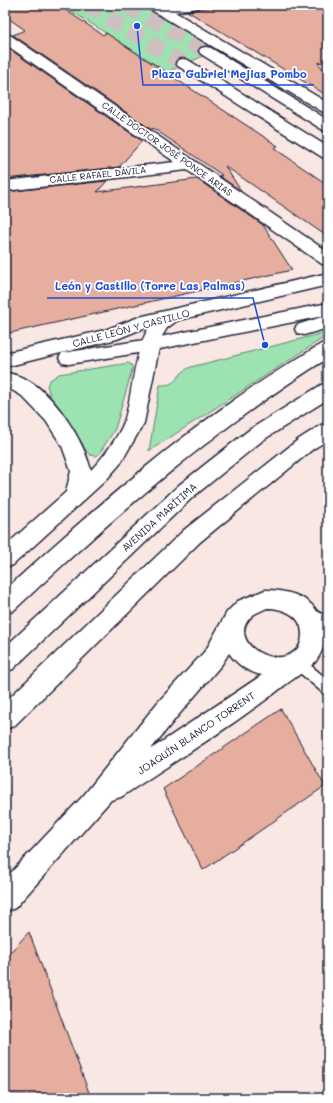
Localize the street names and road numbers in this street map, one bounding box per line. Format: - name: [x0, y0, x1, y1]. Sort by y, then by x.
- street label: CALLE DOCTOR JOSÉ PONCE ARIAS: [100, 99, 235, 198]
- street label: CALLE RAFAEL DÁVILA: [49, 164, 147, 185]
- street label: CALLE LEÓN Y CASTILLO: [71, 306, 191, 350]
- street label: AVENIDA MARÍTIMA: [118, 479, 200, 555]
- street label: JOAQUÍN BLANCO TORRENT: [135, 688, 258, 778]

